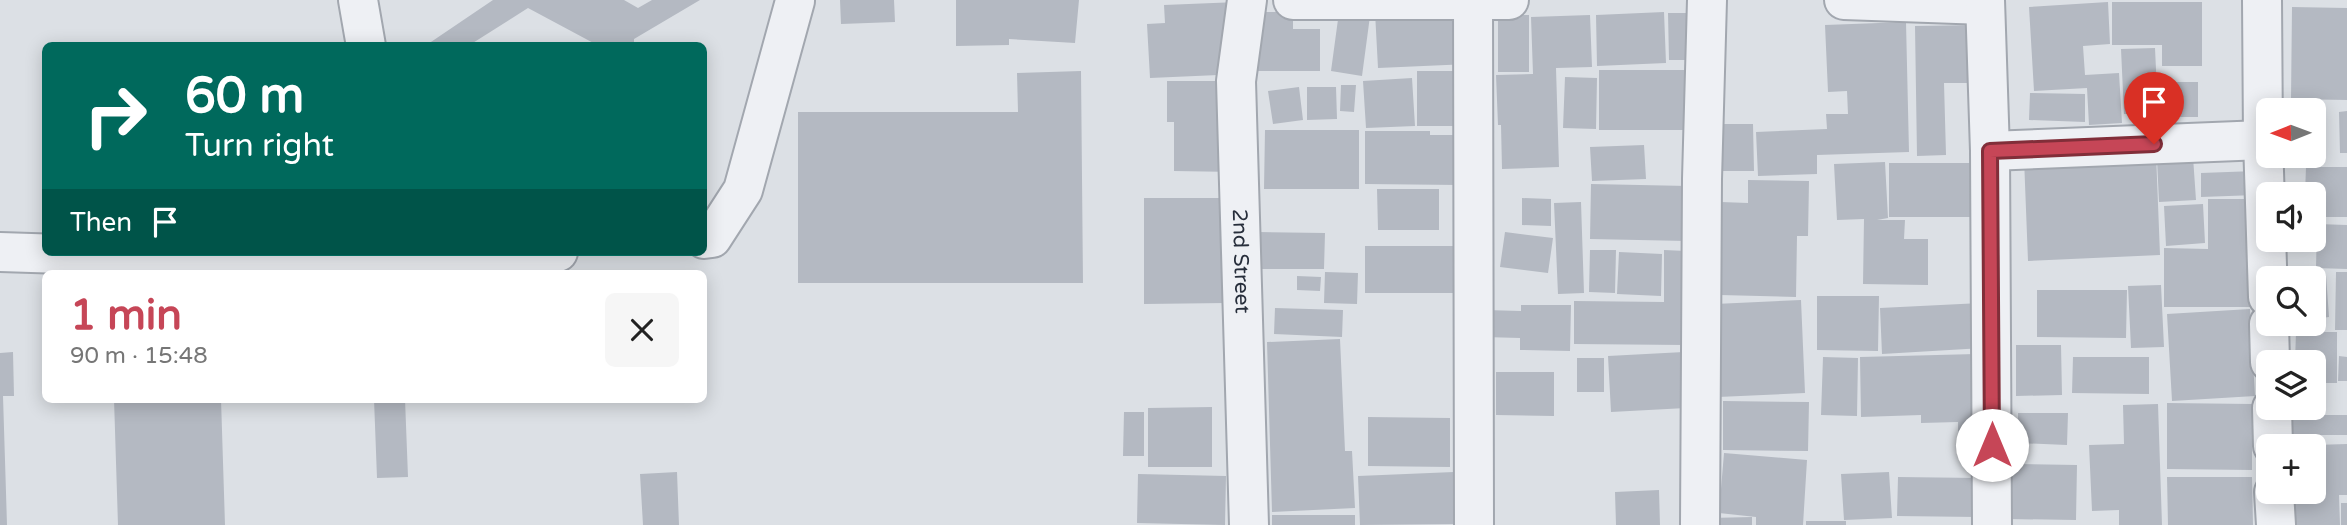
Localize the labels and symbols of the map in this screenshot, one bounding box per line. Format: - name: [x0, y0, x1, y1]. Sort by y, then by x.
- pin: [2124, 72, 2184, 144]
- north arrow: [2256, 98, 2326, 168]
- street label: 2nd Street: [1227, 208, 1255, 314]
- position arrow: [1955, 408, 2029, 482]

